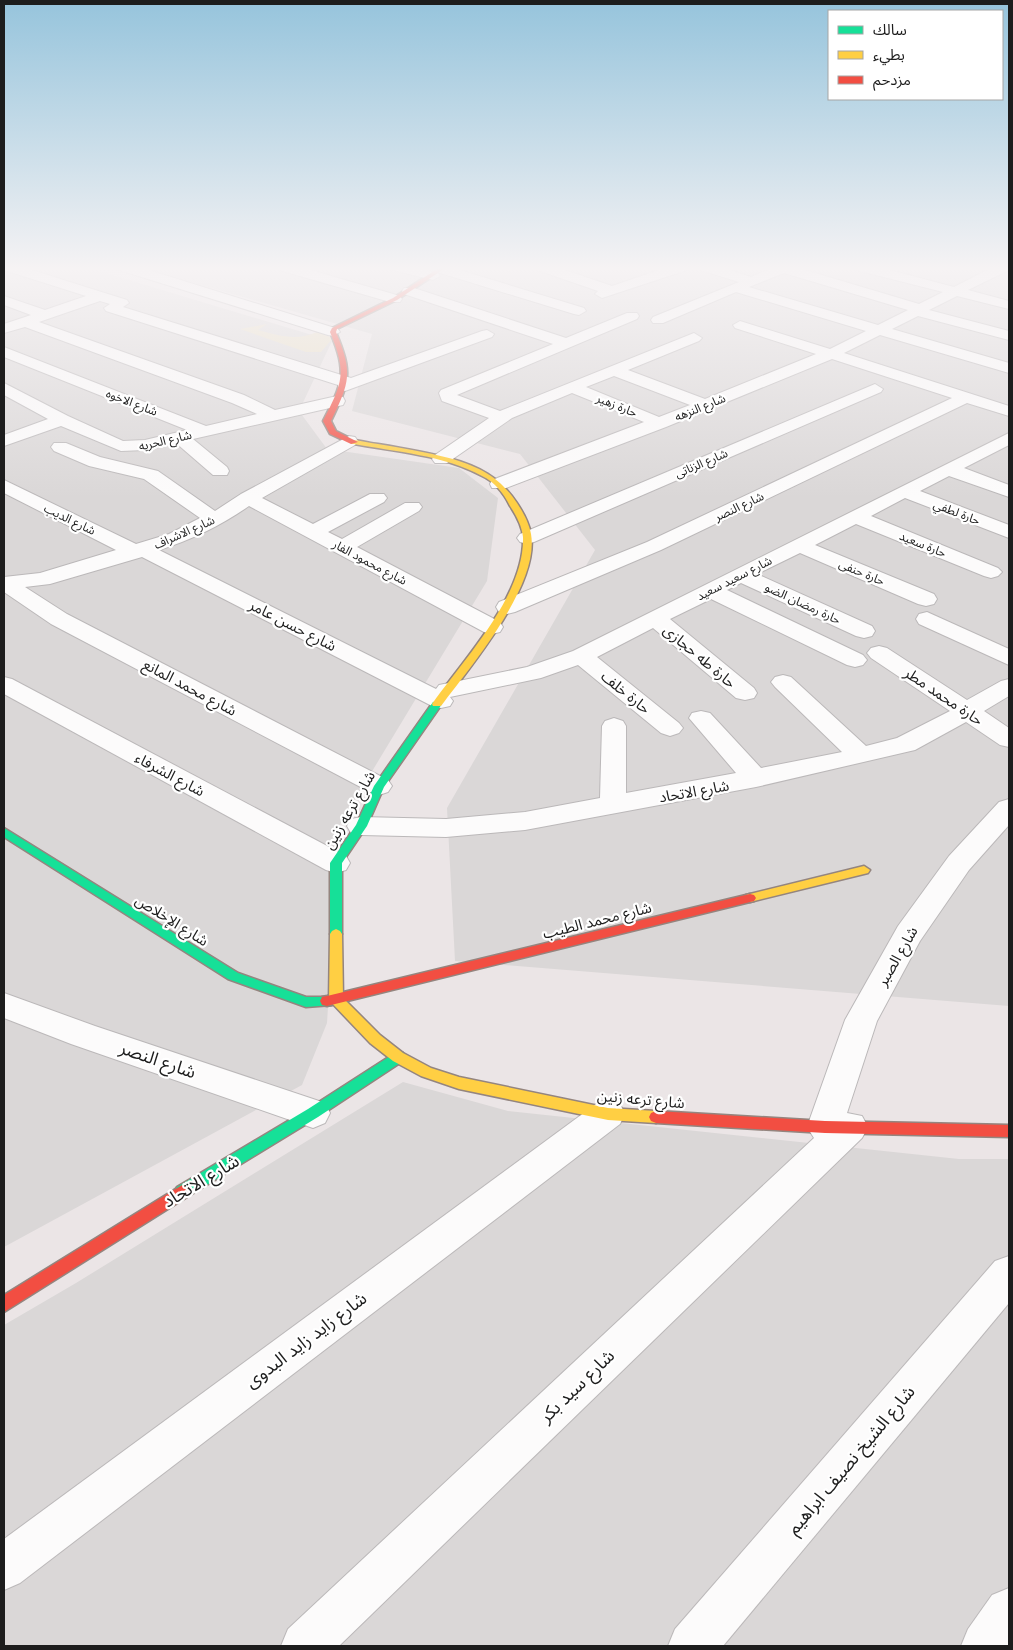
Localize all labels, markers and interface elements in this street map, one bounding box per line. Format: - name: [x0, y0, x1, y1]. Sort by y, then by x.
- legend: [828, 10, 1003, 100]
- text: سالك: [873, 20, 907, 39]
- text: بطيء: [873, 45, 905, 66]
- text: مزدحم: [873, 70, 911, 91]
- street label: شارع الاخوه: [103, 385, 160, 421]
- street label: حارة زهير: [594, 390, 640, 420]
- street label: شارع النزهه: [672, 390, 728, 426]
- street label: شارع الحريه: [137, 427, 193, 455]
- street label: شارع الزناتى: [672, 445, 731, 483]
- street label: شارع النصر: [711, 488, 767, 526]
- street label: حارة لطفي: [930, 496, 983, 530]
- street label: شارع الديب: [41, 500, 98, 540]
- street label: شارع الاشراف: [151, 512, 218, 554]
- street label: حارة سعيد: [897, 528, 949, 560]
- street label: شارع محمود الفار: [329, 536, 410, 590]
- street label: شارع سعيد سعيد: [694, 553, 775, 605]
- street label: حارة حنفى: [837, 556, 887, 588]
- street label: حارة رمضان الضو: [763, 579, 843, 627]
- street label: شارع حسن عامر: [244, 594, 340, 658]
- street label: حارة طه حجازى: [660, 620, 740, 692]
- street label: شارع محمد المانع: [138, 654, 240, 722]
- street label: حارة محمد مطر: [900, 662, 987, 729]
- street label: حارة خلف: [598, 666, 655, 718]
- street label: شارع الشرفاء: [131, 748, 208, 803]
- street label: شارع ترعه زنين: [319, 767, 382, 854]
- street label: شارع الاتحاد: [657, 775, 731, 809]
- street label: شارع الإخلاص: [130, 890, 212, 953]
- street label: شارع محمد الطيب: [541, 897, 654, 946]
- street label: شارع الصبر: [872, 922, 924, 992]
- street label: شارع النصر: [115, 1036, 199, 1086]
- street label: شارع ترعه زنين: [596, 1086, 686, 1115]
- street label: شارع الاتحاد: [159, 1150, 245, 1215]
- street label: شارع زايد زايد البدوى: [241, 1287, 373, 1395]
- street label: شارع سيد بكر: [534, 1345, 621, 1430]
- street label: شارع الشيخ نصيف ابراهيم: [782, 1381, 922, 1541]

